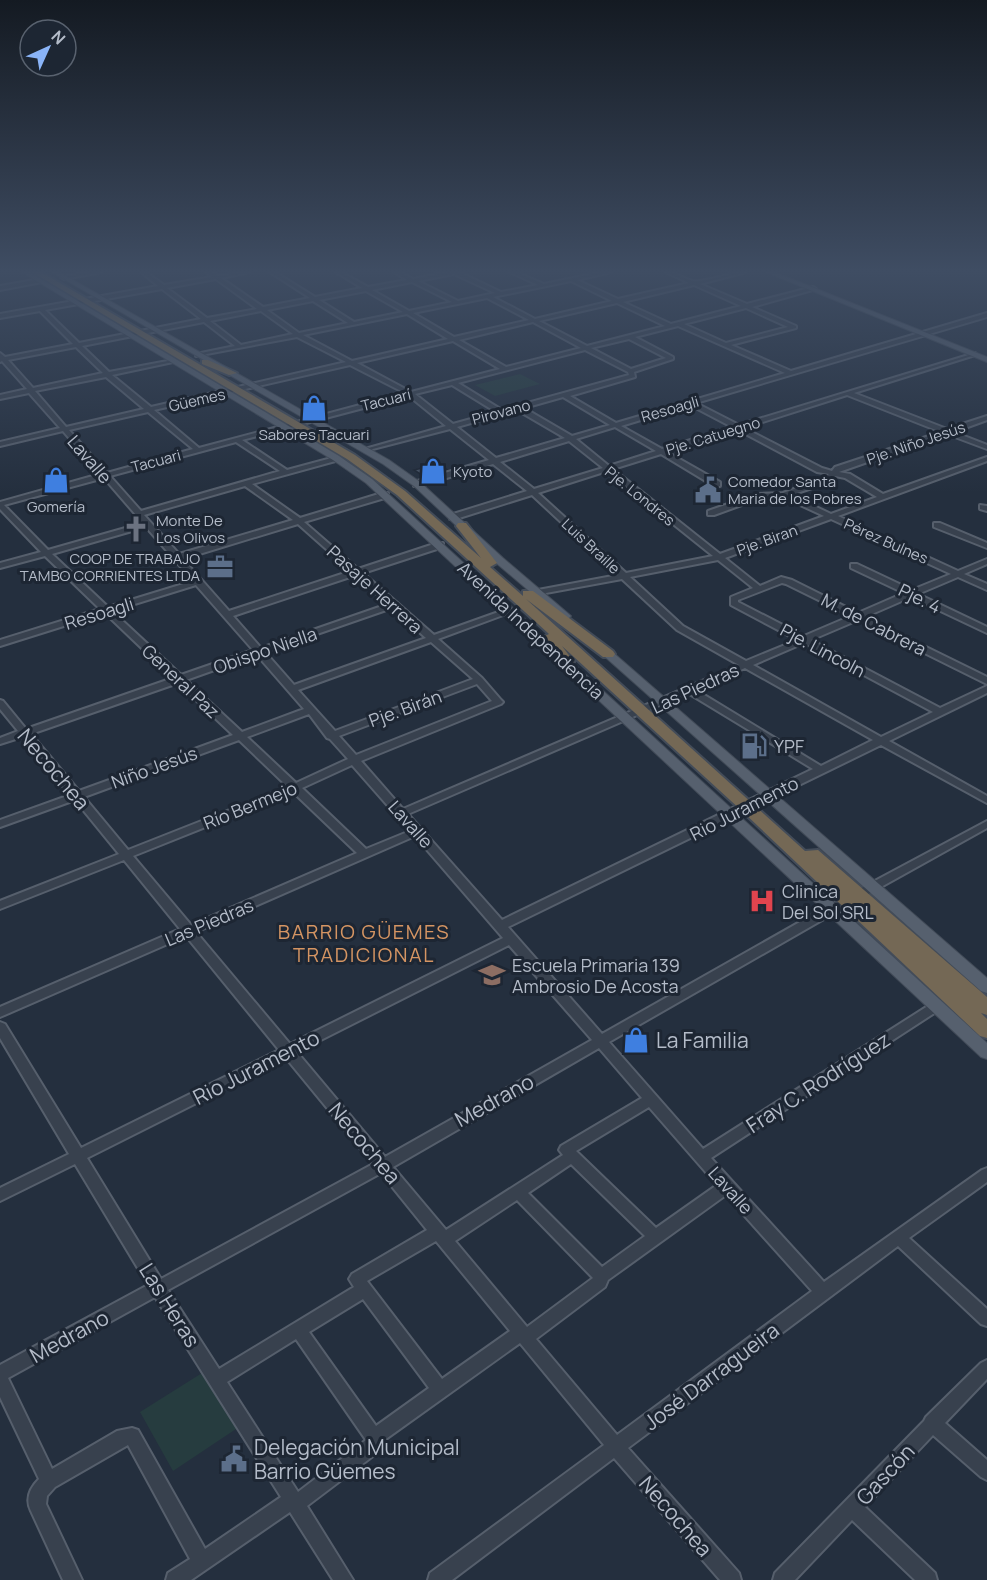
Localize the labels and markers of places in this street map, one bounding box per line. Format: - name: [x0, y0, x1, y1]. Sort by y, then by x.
- shop icon: Sabores Tacuari: [299, 393, 329, 423]
- place label: Sabores Tacuari: [259, 424, 369, 445]
- shop icon: Kyoto: [418, 456, 448, 486]
- place label: Kyoto: [453, 461, 492, 482]
- shop icon: Gomería: [41, 465, 71, 495]
- place label: Comedor Santa Maria de los Pobres: [728, 471, 862, 509]
- public building icon: Comedor Santa Maria de los Pobres: [693, 475, 723, 505]
- place label: Gomería: [27, 496, 85, 517]
- place label: Monte De Los Olivos: [156, 510, 225, 548]
- church icon: Monte De Los Olivos: [121, 514, 151, 544]
- place label: COOP DE TRABAJO TAMBO CORRIENTES LTDA: [20, 548, 200, 586]
- office icon: COOP DE TRABAJO TAMBO CORRIENTES LTDA: [205, 552, 235, 582]
- fuel station icon: YPF: [739, 731, 769, 761]
- place label: YPF: [774, 734, 804, 758]
- place label: Clinica Del Sol SRL: [782, 879, 874, 924]
- hospital icon: Clinica Del Sol SRL: [747, 886, 777, 916]
- place label: Escuela Primaria 139 Ambrosio De Acosta: [512, 953, 680, 998]
- school or university icon: Escuela Primaria 139 Ambrosio De Acosta: [477, 960, 507, 990]
- shop icon: La Familia: [621, 1025, 651, 1055]
- place label: La Familia: [656, 1026, 749, 1054]
- place label: Delegación Municipal Barrio Güemes: [254, 1433, 460, 1485]
- public building icon: Delegación Municipal Barrio Güemes: [219, 1444, 249, 1474]

